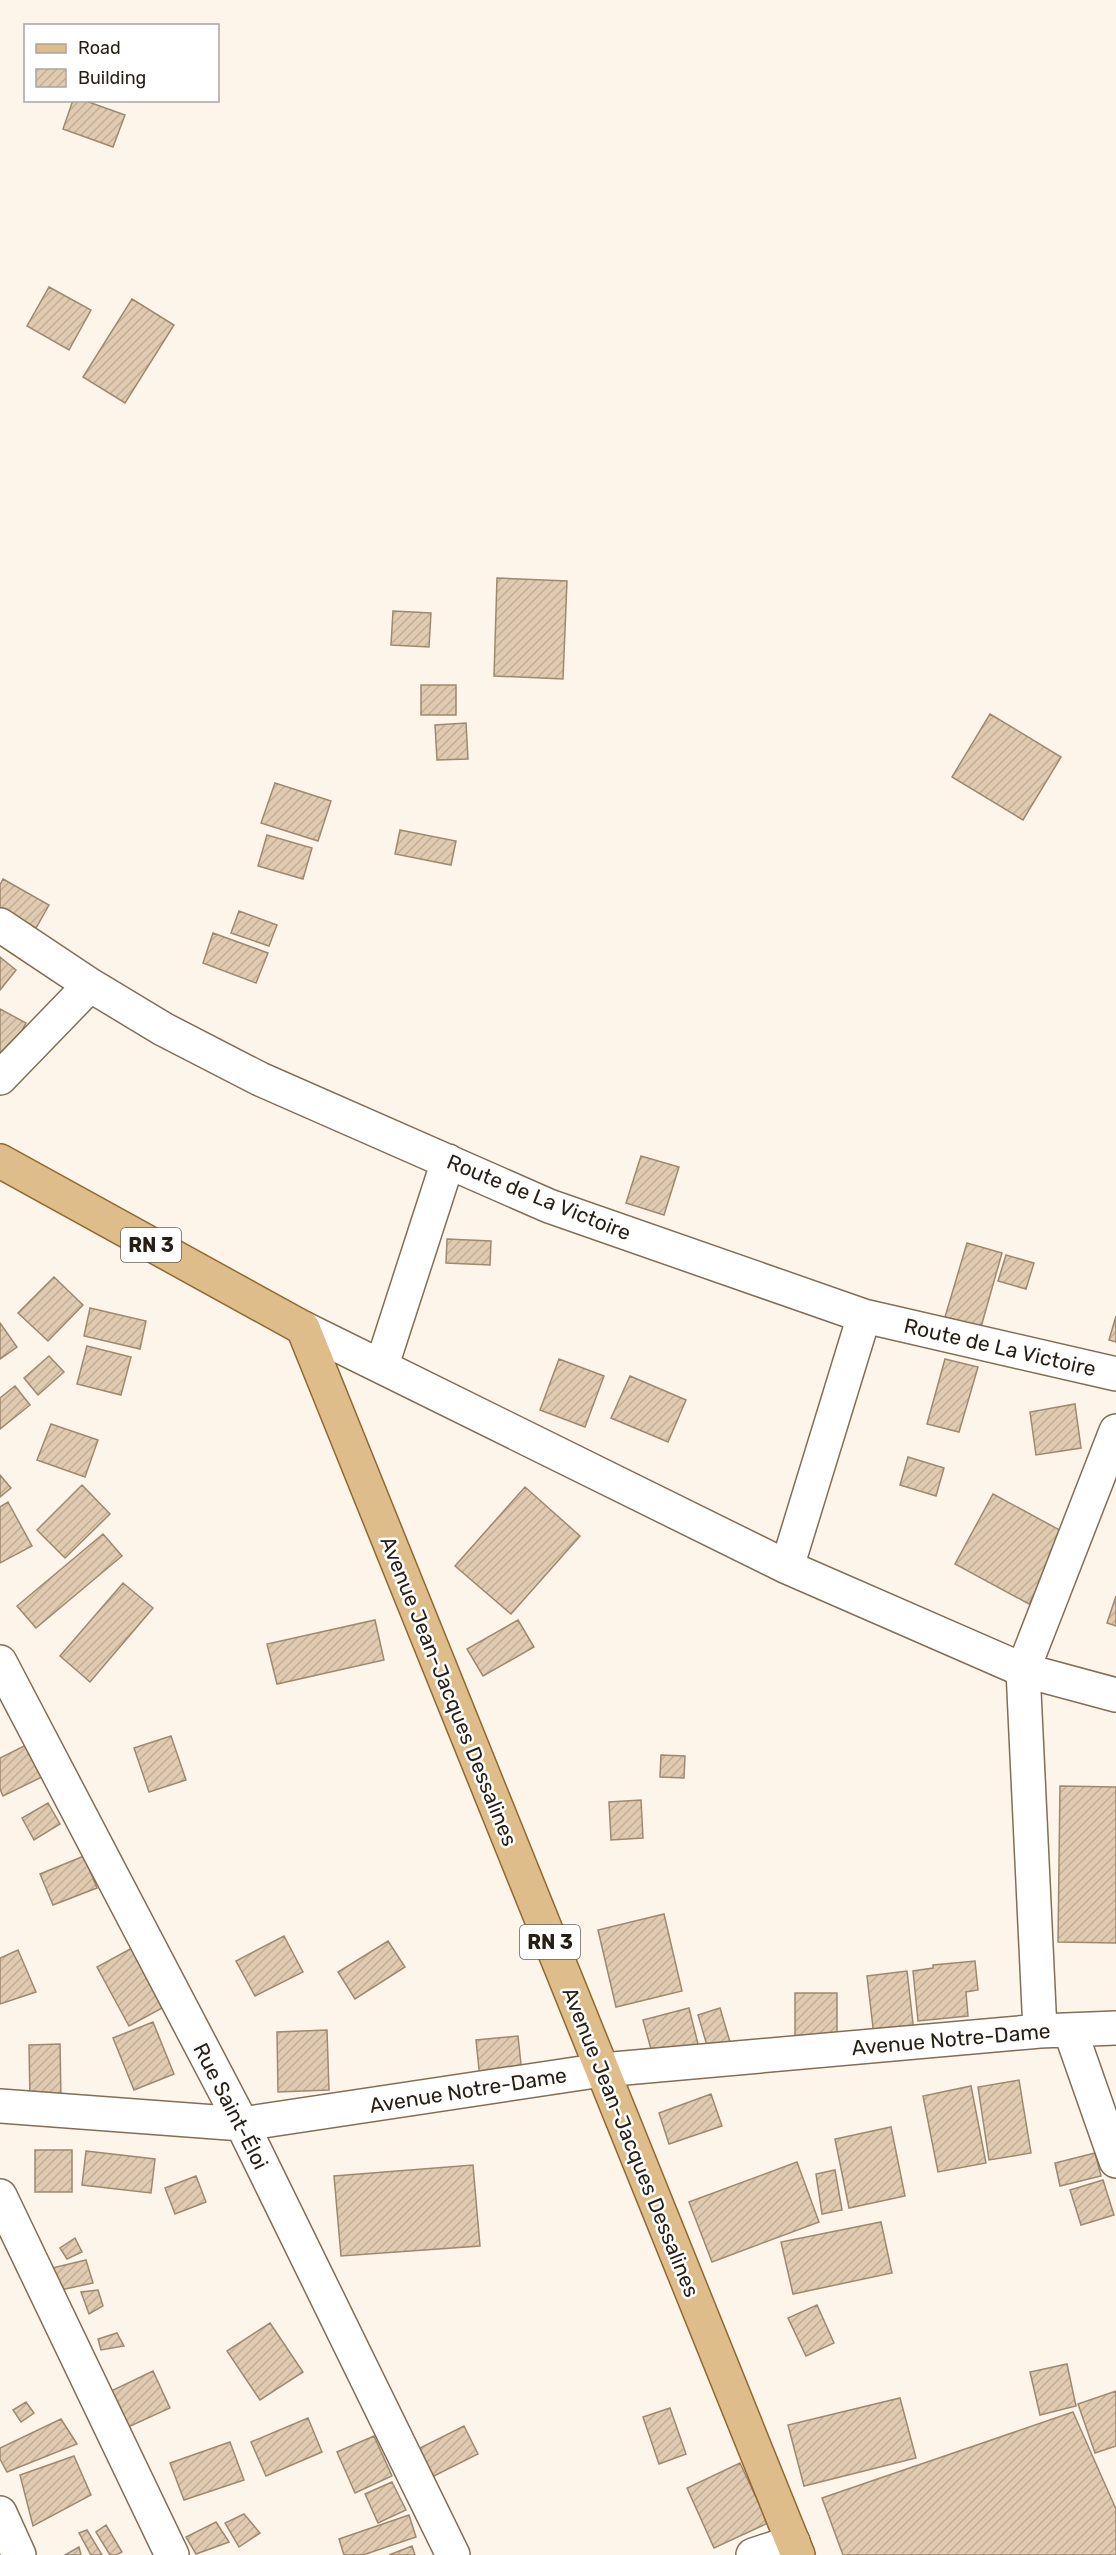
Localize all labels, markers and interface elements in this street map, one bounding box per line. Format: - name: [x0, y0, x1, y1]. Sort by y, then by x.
- legend: [24, 24, 219, 102]
- text: Road: [78, 37, 121, 59]
- text: Building: [78, 67, 146, 89]
- street label: Route de La Victoire: [443, 1149, 635, 1245]
- road number: RN 3: [121, 1228, 181, 1262]
- street label: Route de La Victoire: [902, 1313, 1098, 1381]
- street label: Avenue Jean-Jacques Dessalines: [375, 1533, 523, 1849]
- road number: RN 3: [520, 1925, 580, 1959]
- street label: Avenue Jean-Jacques Dessalines: [557, 1984, 705, 2300]
- street label: Avenue Notre-Dame: [851, 2018, 1051, 2060]
- street label: Rue Saint-Éloi: [188, 2039, 274, 2173]
- street label: Avenue Notre-Dame: [368, 2062, 568, 2118]

